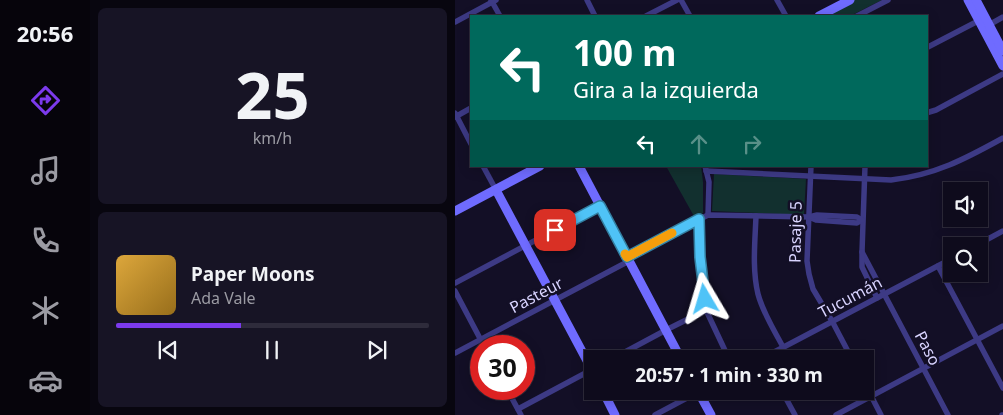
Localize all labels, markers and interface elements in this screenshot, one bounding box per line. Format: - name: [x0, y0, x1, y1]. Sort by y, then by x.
- text: 20:56: [17, 18, 73, 48]
- text: 100 m: [573, 29, 676, 76]
- icon: left: [490, 35, 555, 100]
- text: 25: [235, 50, 310, 138]
- text: Gira a la izquierda: [573, 74, 759, 104]
- icon: directions: [28, 83, 63, 118]
- text: km/h: [253, 127, 292, 149]
- icon: left: [632, 130, 660, 158]
- icon: ahead: [685, 130, 713, 158]
- icon: right: [738, 130, 766, 158]
- icon: music: [28, 153, 63, 188]
- map controls: [943, 182, 988, 282]
- button: sound: [943, 182, 988, 227]
- street label: Pasaje 5: [783, 201, 807, 263]
- pin: [534, 209, 576, 251]
- icon: arrive: [541, 216, 569, 244]
- icon: phone: [28, 223, 63, 258]
- button: search: [943, 237, 988, 282]
- text: Paper Moons: [191, 261, 315, 287]
- street label: Tucumán: [814, 271, 886, 323]
- street label: Pasteur: [505, 272, 567, 318]
- position arrow: [678, 272, 730, 324]
- text: Ada Vale: [191, 287, 256, 309]
- icon: climate: [28, 293, 63, 328]
- street label: Paso: [910, 327, 946, 369]
- speed limit sign: 30: [470, 335, 535, 400]
- icon: previous: [154, 336, 182, 364]
- icon: pause: [258, 336, 286, 364]
- icon: next: [363, 336, 391, 364]
- text: 20:57 · 1 min · 330 m: [635, 362, 823, 388]
- icon: car: [28, 363, 63, 398]

